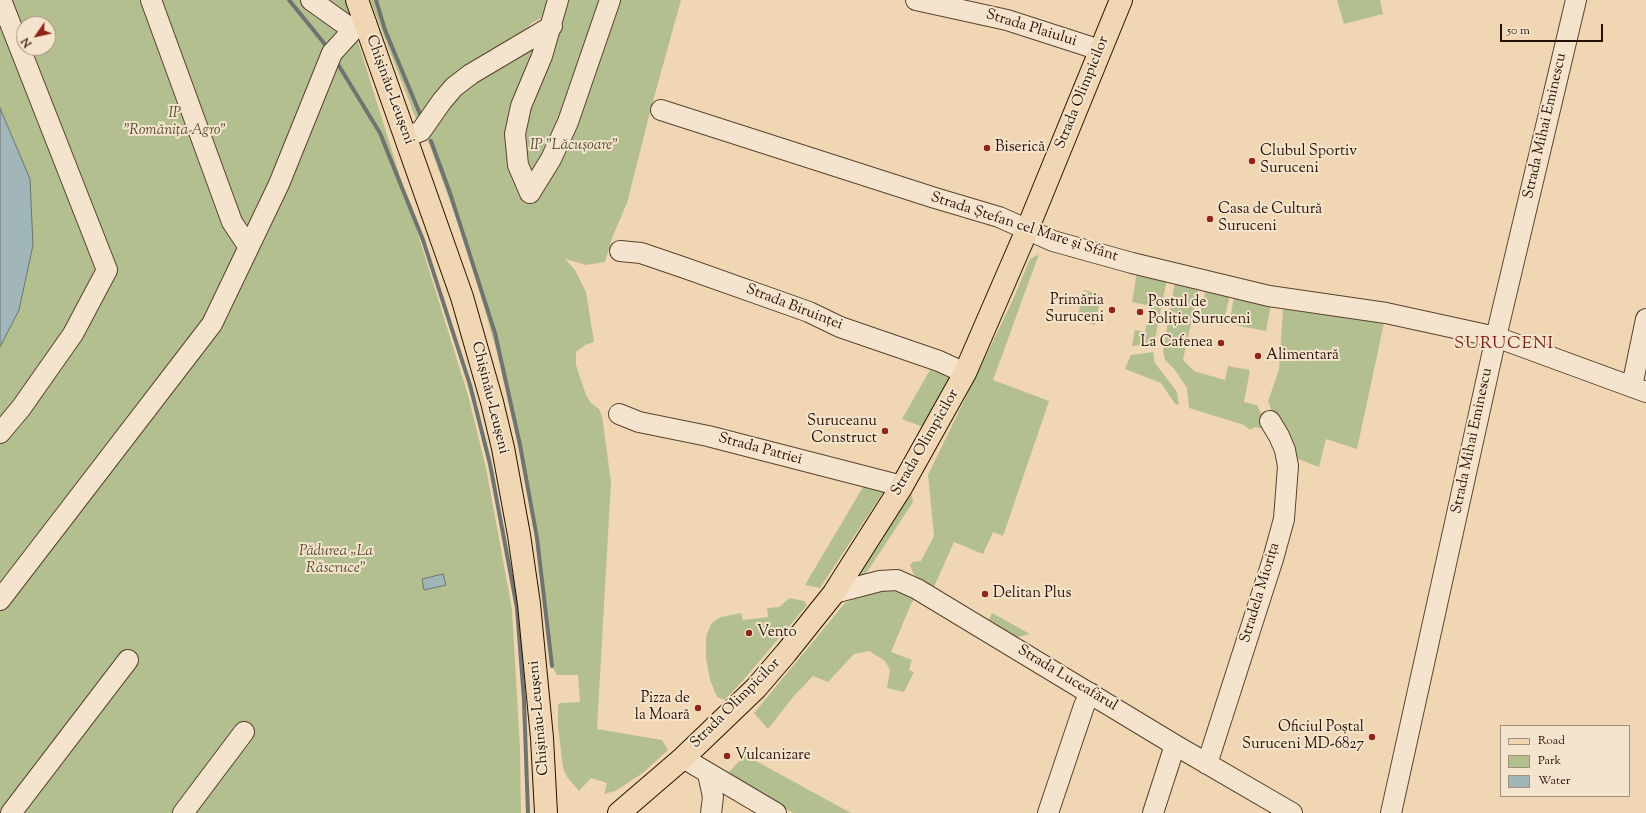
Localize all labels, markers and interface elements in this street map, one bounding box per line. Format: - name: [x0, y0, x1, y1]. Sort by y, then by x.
- street label: Strada Plaiului: [983, 7, 1079, 51]
- north arrow: [16, 16, 56, 56]
- scale bar: [1502, 16, 1605, 42]
- text: 50 m: [1507, 22, 1530, 40]
- street label: Chișinău-Leușeni: [361, 33, 417, 147]
- text: N: [18, 34, 36, 50]
- street label: Strada Olimpicilor: [1052, 34, 1114, 152]
- street label: Strada Mihai Eminescu: [1520, 51, 1572, 201]
- park label: IP "Romănița-Agro": [124, 105, 226, 140]
- park label: IP "Lăcușoare": [530, 137, 618, 155]
- place label: Biserică: [995, 139, 1045, 157]
- marker: Biserică: [982, 143, 992, 153]
- place label: Clubul Sportiv Suruceni: [1260, 143, 1357, 178]
- marker: Clubul Sportiv Suruceni: [1247, 156, 1257, 166]
- street label: Strada Ștefan cel Mare și Sfânt: [928, 189, 1120, 267]
- place label: Casa de Cultură Suruceni: [1218, 201, 1322, 236]
- marker: Casa de Cultură Suruceni: [1205, 214, 1215, 224]
- street label: Strada Biruinței: [743, 281, 845, 335]
- place label: Primăria Suruceni: [1045, 292, 1104, 327]
- place label: Postul de Poliție Suruceni: [1148, 294, 1251, 329]
- marker: Primăria Suruceni: [1107, 305, 1117, 315]
- marker: Postul de Poliție Suruceni: [1135, 307, 1145, 317]
- place label: La Cafenea: [1141, 334, 1213, 352]
- district label: SURUCENI: [1454, 335, 1554, 355]
- marker: La Cafenea: [1216, 338, 1226, 348]
- street label: Chișinău-Leușeni: [466, 340, 512, 456]
- place label: Alimentară: [1266, 347, 1339, 365]
- marker: Alimentară: [1253, 351, 1263, 361]
- street label: Strada Mihai Eminescu: [1449, 366, 1497, 516]
- street label: Strada Olimpicilor: [888, 387, 964, 499]
- place label: Suruceanu Construct: [807, 413, 877, 448]
- marker: Suruceanu Construct: [880, 426, 890, 436]
- street label: Strada Patriei: [716, 430, 804, 470]
- street label: Stradela Miorița: [1237, 541, 1285, 645]
- park label: Pădurea „La Răscruce”: [299, 543, 373, 578]
- place label: Delitan Plus: [993, 585, 1071, 603]
- marker: Delitan Plus: [980, 589, 990, 599]
- place label: Vento: [757, 624, 797, 642]
- marker: Vento: [744, 628, 754, 638]
- street label: Strada Luceafărul: [1014, 642, 1120, 716]
- street label: Strada Olimpicilor: [687, 655, 785, 753]
- street label: Chișinău-Leușeni: [526, 660, 554, 776]
- place label: Pizza de la Moară: [635, 690, 690, 725]
- marker: Pizza de la Moară: [693, 703, 703, 713]
- place label: Oficiul Poștal Suruceni MD-6827: [1242, 719, 1364, 754]
- legend: [1500, 725, 1630, 797]
- marker: Oficiul Poștal Suruceni MD-6827: [1367, 732, 1377, 742]
- text: Road: [1538, 732, 1565, 750]
- place label: Vulcanizare: [735, 747, 811, 765]
- marker: Vulcanizare: [722, 751, 732, 761]
- text: Park: [1538, 752, 1561, 770]
- text: Water: [1538, 772, 1570, 790]

